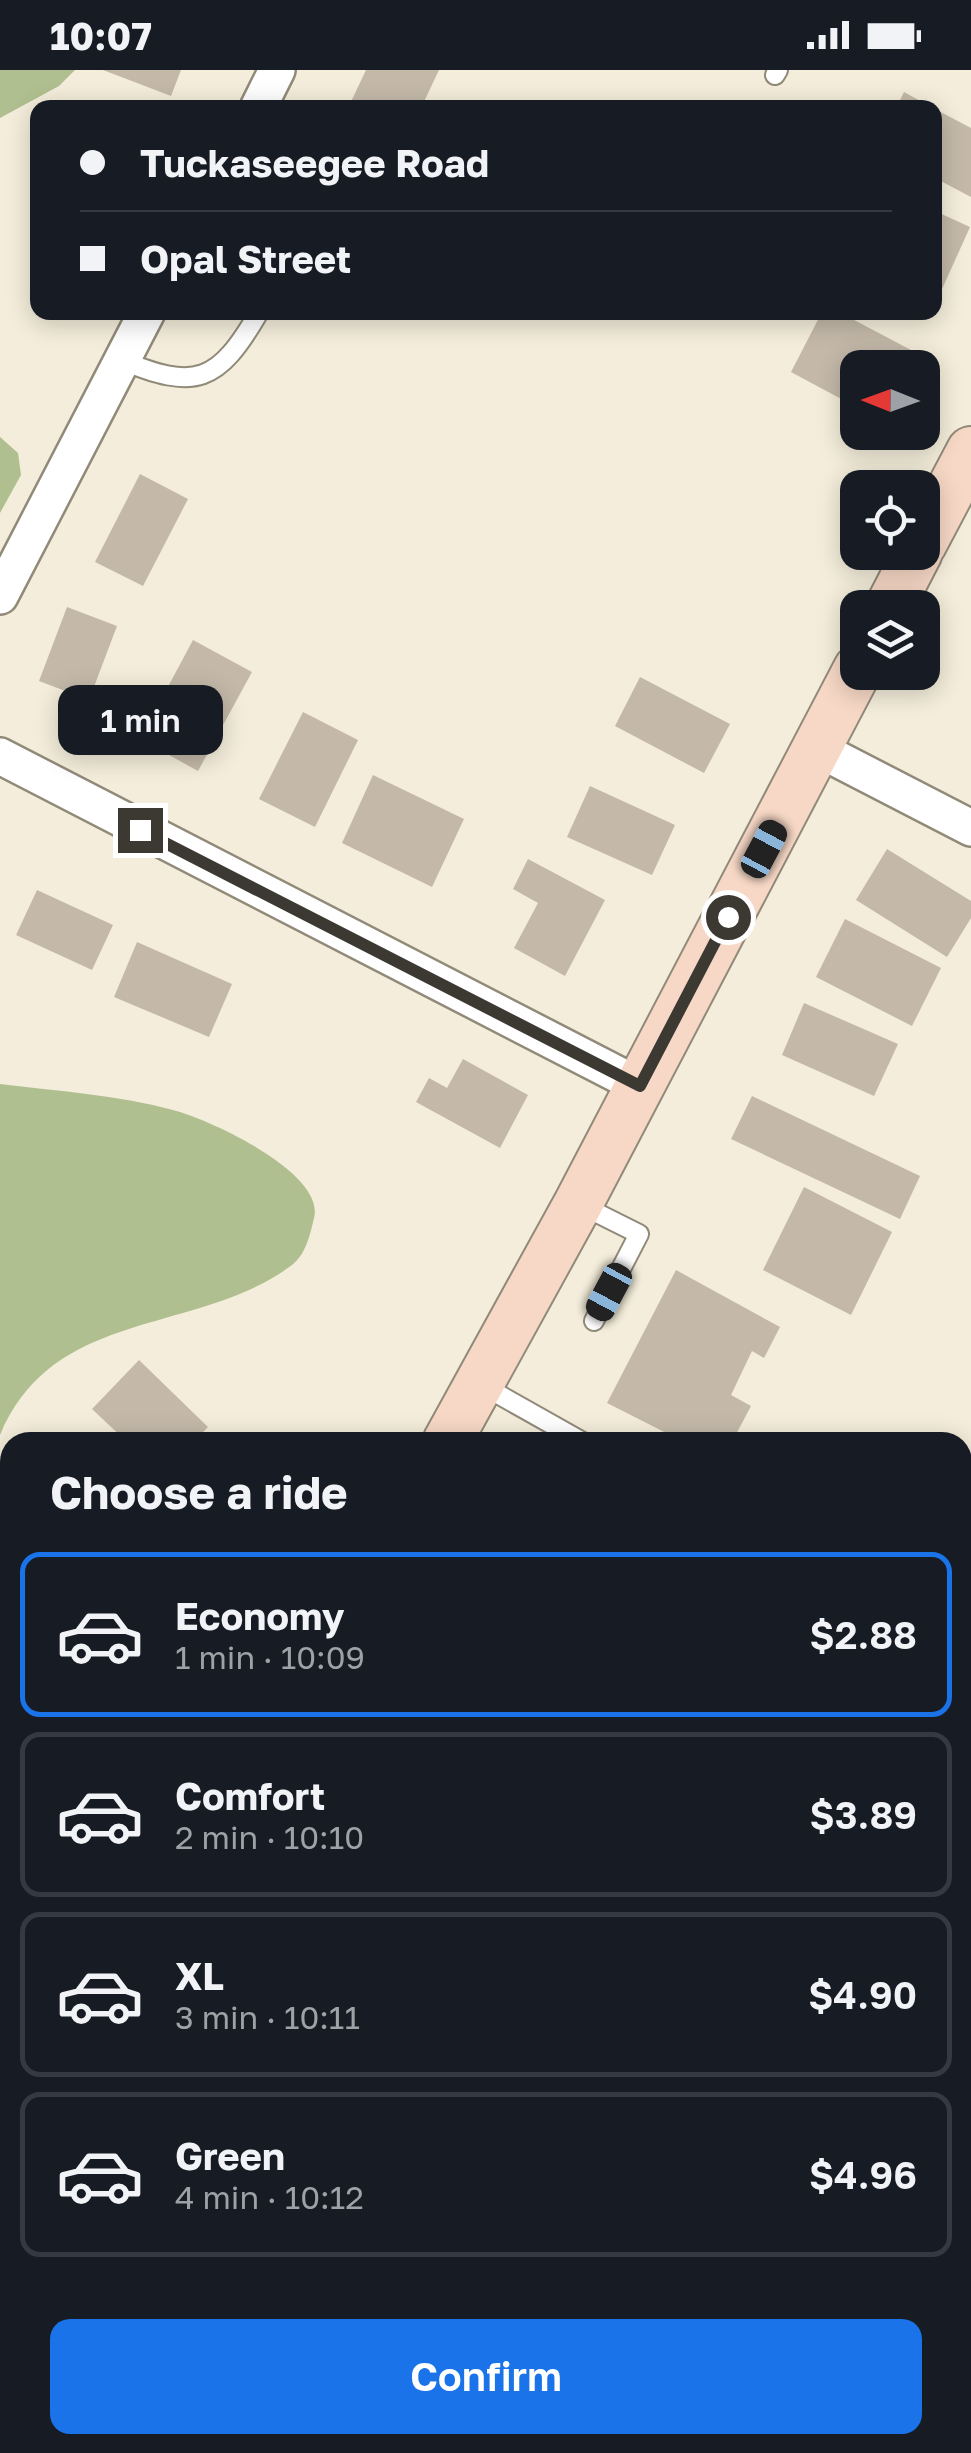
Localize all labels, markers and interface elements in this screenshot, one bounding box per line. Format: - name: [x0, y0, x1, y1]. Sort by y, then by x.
- text: 10:07: [50, 13, 152, 58]
- text: Tuckaseegee Road: [140, 140, 489, 185]
- text: Opal Street: [140, 236, 351, 281]
- north arrow: [840, 350, 940, 450]
- map controls: [840, 350, 940, 690]
- button: locate: [840, 470, 940, 570]
- button: layers: [840, 590, 940, 690]
- callout: 1 min: [58, 685, 222, 755]
- text: 1 min: [100, 701, 181, 739]
- route end: [118, 808, 163, 853]
- car: [737, 815, 791, 883]
- route start: [706, 895, 751, 940]
- car: [582, 1258, 636, 1326]
- text: Choose a ride: [50, 1465, 348, 1519]
- icon: car: [55, 1590, 145, 1680]
- text: Economy: [175, 1593, 344, 1638]
- text: $2.88: [810, 1612, 917, 1657]
- text: 1 min · 10:09: [175, 1638, 365, 1676]
- icon: car: [55, 1770, 145, 1860]
- text: Comfort: [175, 1773, 325, 1818]
- text: $3.89: [810, 1792, 917, 1837]
- text: 2 min · 10:10: [175, 1818, 364, 1856]
- icon: car: [55, 1950, 145, 2040]
- text: XL: [175, 1953, 224, 1998]
- text: $4.90: [808, 1972, 917, 2017]
- text: 3 min · 10:11: [175, 1998, 360, 2036]
- icon: car: [55, 2130, 145, 2220]
- text: Green: [175, 2133, 285, 2178]
- text: $4.96: [809, 2152, 917, 2197]
- text: 4 min · 10:12: [175, 2178, 364, 2216]
- button: Confirm: [50, 2319, 922, 2434]

